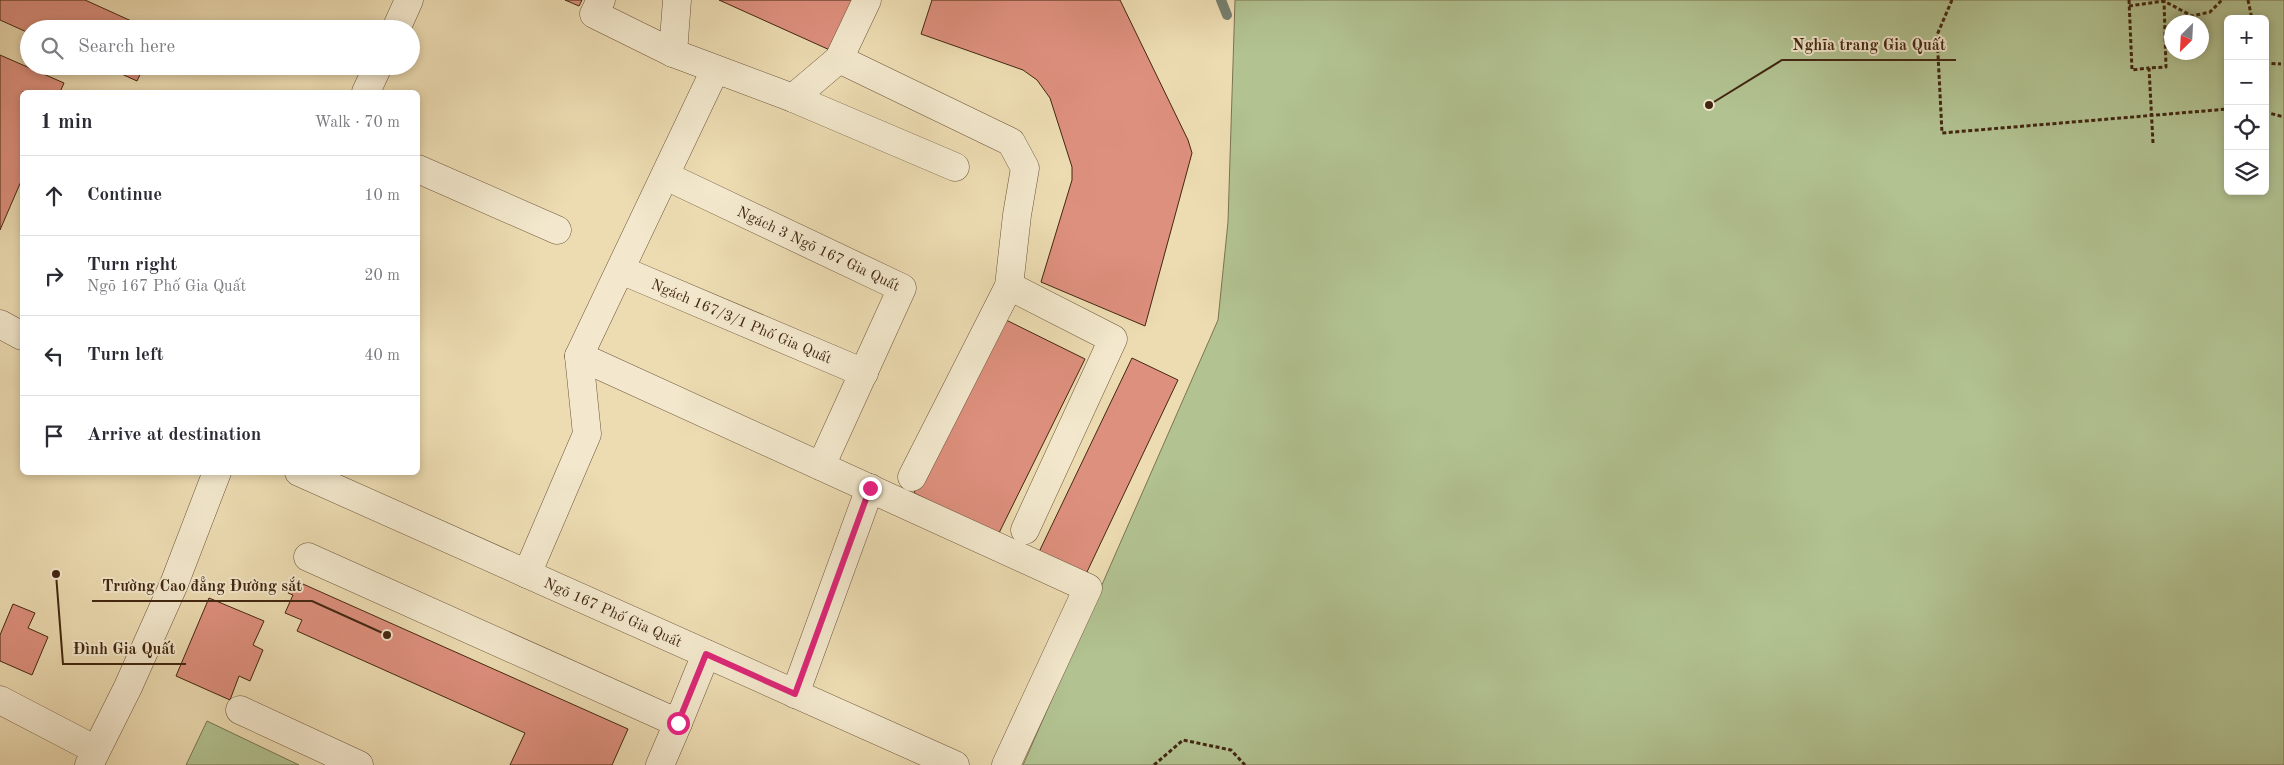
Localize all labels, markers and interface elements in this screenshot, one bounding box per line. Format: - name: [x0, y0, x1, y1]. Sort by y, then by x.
- north arrow: [2164, 15, 2209, 60]
- map controls: [2224, 15, 2269, 195]
- button: +: [2224, 15, 2269, 60]
- search box: [20, 20, 420, 75]
- callout: Nghĩa trang Gia Quất: [1782, 29, 1956, 60]
- icon: search: [38, 34, 66, 62]
- text: Nghĩa trang Gia Quất: [1792, 36, 1946, 54]
- text: Search here: [78, 38, 175, 57]
- button: −: [2224, 60, 2269, 105]
- button: locate: [2224, 105, 2269, 150]
- text: 1 min: [40, 112, 93, 133]
- text: Walk · 70 m: [314, 115, 400, 131]
- button: layers: [2224, 150, 2269, 195]
- icon: ahead: [40, 182, 68, 210]
- text: Continue: [87, 186, 162, 205]
- text: 10 m: [364, 188, 400, 204]
- street label: Ngách 3 Ngõ 167 Gia Quất: [734, 205, 902, 295]
- text: Turn right: [87, 256, 177, 275]
- icon: right: [40, 262, 68, 290]
- text: 20 m: [364, 268, 400, 284]
- street label: Ngách 167/3/1 Phố Gia Quất: [648, 278, 834, 367]
- text: Ngõ 167 Phố Gia Quất: [87, 279, 246, 295]
- icon: left: [40, 342, 68, 370]
- text: Turn left: [87, 346, 164, 365]
- text: 40 m: [364, 348, 400, 364]
- icon: arrive: [40, 422, 68, 450]
- text: Arrive at destination: [87, 426, 261, 445]
- route end: [859, 477, 882, 500]
- callout: Trường Cao đẳng Đường sắt: [92, 570, 312, 601]
- text: Trường Cao đẳng Đường sắt: [102, 576, 302, 595]
- street label: Ngõ 167 Phố Gia Quất: [541, 576, 684, 651]
- callout: Đình Gia Quất: [63, 633, 186, 664]
- text: Đình Gia Quất: [73, 640, 176, 658]
- route start: [667, 712, 690, 735]

